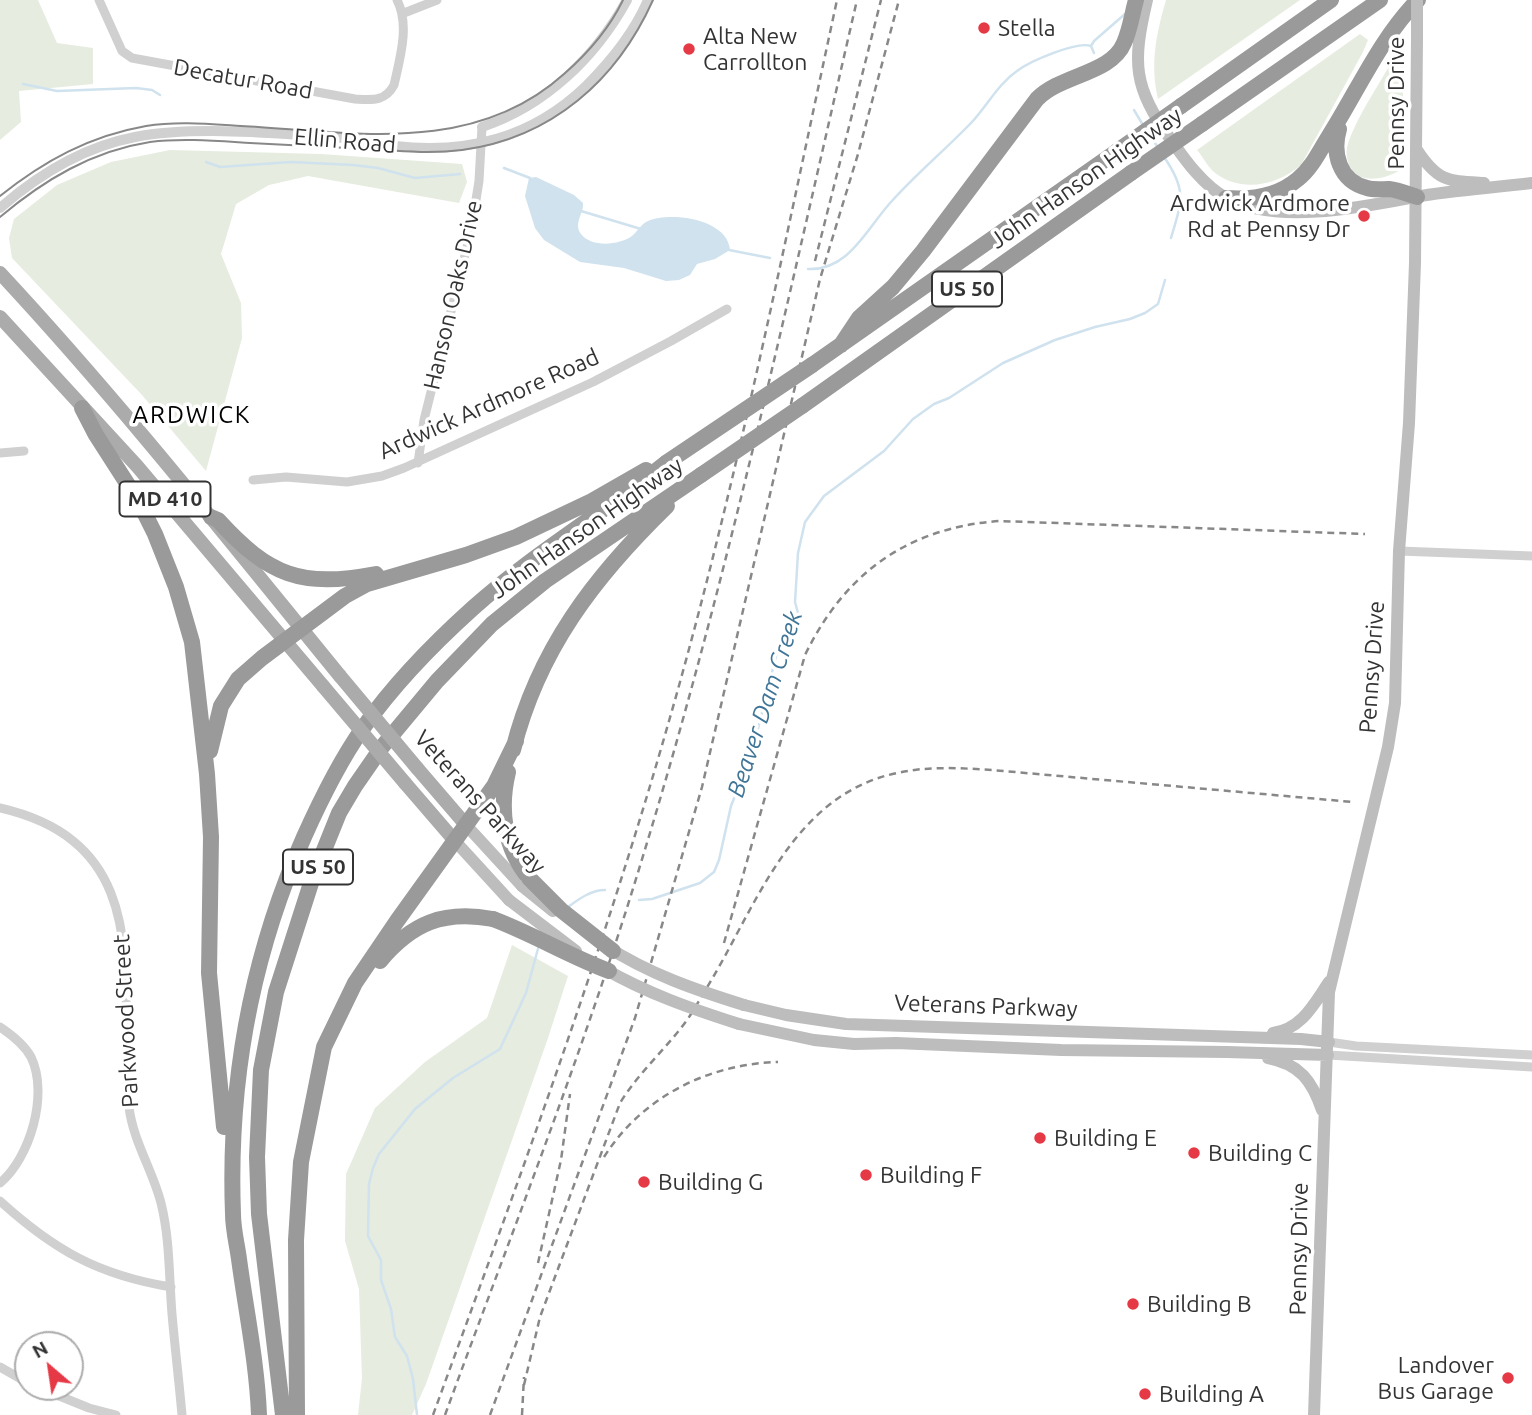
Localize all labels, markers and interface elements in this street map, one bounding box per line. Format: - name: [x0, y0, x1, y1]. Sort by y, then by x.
- place label: Stella: [998, 14, 1056, 42]
- marker: Stella: [976, 20, 992, 36]
- place label: Alta New Carrollton: [703, 22, 807, 76]
- street label: Pennsy Drive: [1382, 37, 1410, 169]
- marker: Alta New Carrollton: [681, 41, 697, 57]
- street label: Decatur Road: [171, 53, 315, 105]
- street label: John Hanson Highway: [985, 101, 1187, 255]
- street label: Ellin Road: [293, 123, 397, 159]
- place label: Ardwick Ardmore Rd at Pennsy Dr: [1170, 189, 1350, 243]
- street label: Hanson Oaks Drive: [418, 198, 488, 392]
- marker: Ardwick Ardmore Rd at Pennsy Dr: [1356, 208, 1372, 224]
- road number: US 50: [932, 272, 1002, 306]
- street label: Ardwick Ardmore Road: [375, 343, 603, 465]
- district label: ARDWICK: [133, 401, 251, 429]
- street label: John Hanson Highway: [486, 451, 688, 605]
- road number: MD 410: [120, 482, 210, 516]
- street label: Pennsy Drive: [1354, 600, 1390, 734]
- water label: Beaver Dam Creek: [721, 607, 809, 801]
- street label: Veterans Parkway: [408, 725, 552, 879]
- road number: US 50: [283, 850, 353, 884]
- street label: Parkwood Street: [108, 934, 144, 1108]
- street label: Veterans Parkway: [894, 989, 1078, 1023]
- place label: Building E: [1054, 1124, 1157, 1152]
- marker: Building E: [1032, 1130, 1048, 1146]
- place label: Building C: [1208, 1139, 1312, 1167]
- marker: Building C: [1186, 1145, 1202, 1161]
- place label: Building F: [880, 1161, 982, 1189]
- marker: Building F: [858, 1167, 874, 1183]
- place label: Building G: [658, 1168, 763, 1196]
- marker: Building G: [636, 1174, 652, 1190]
- street label: Pennsy Drive: [1284, 1182, 1314, 1316]
- place label: Building B: [1147, 1290, 1252, 1318]
- marker: Building B: [1125, 1296, 1141, 1312]
- north arrow: [14, 1331, 84, 1401]
- text: N: [28, 1336, 51, 1362]
- place label: Landover Bus Garage: [1378, 1351, 1494, 1405]
- marker: Landover Bus Garage: [1500, 1370, 1516, 1386]
- place label: Building A: [1159, 1380, 1264, 1408]
- marker: Building A: [1137, 1386, 1153, 1402]

